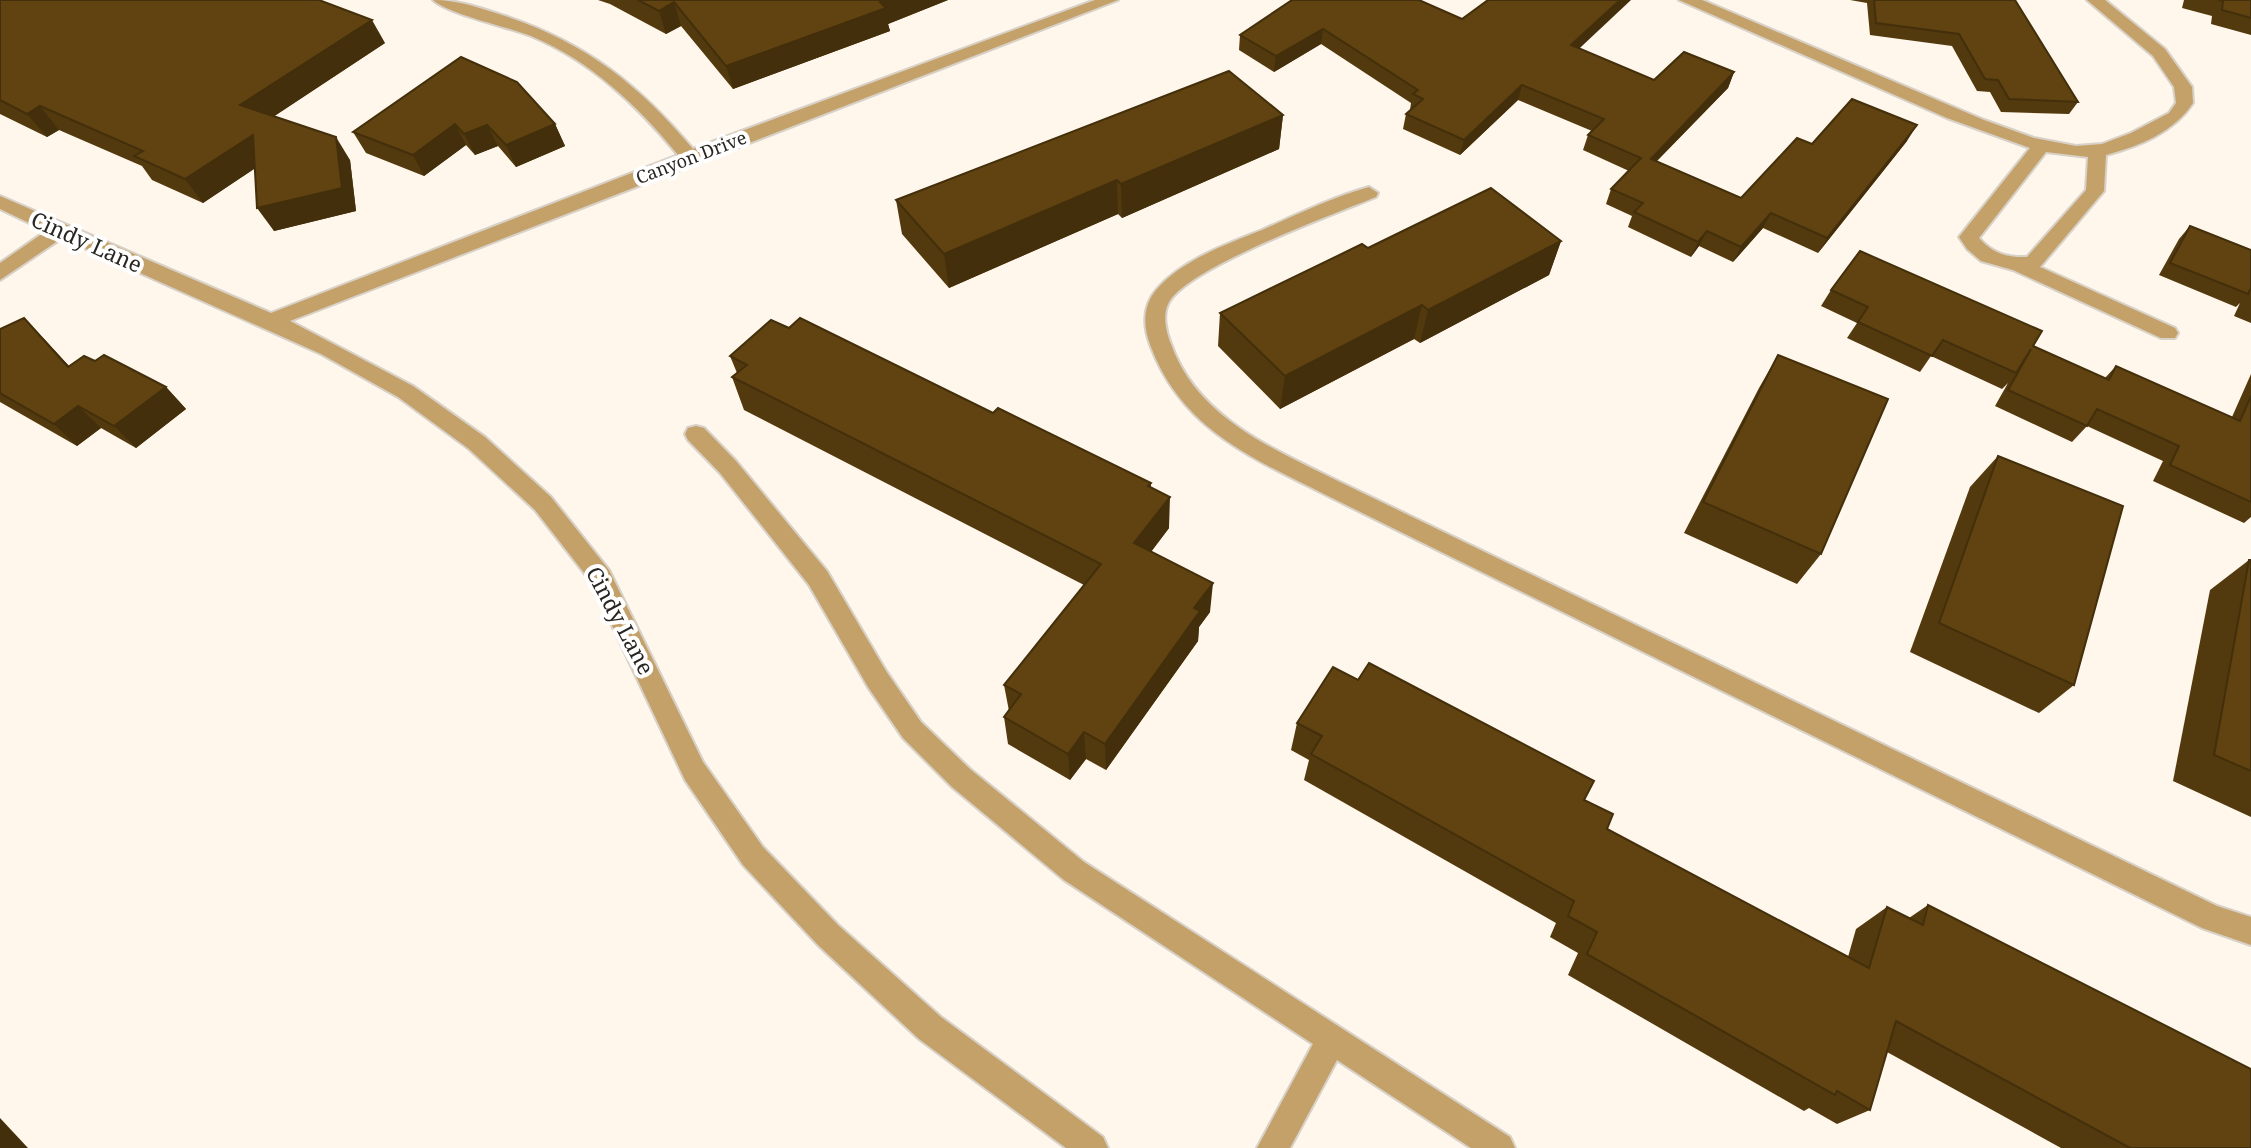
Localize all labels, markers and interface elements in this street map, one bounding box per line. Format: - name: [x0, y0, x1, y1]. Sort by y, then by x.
- street label: Canyon Drive: [632, 125, 750, 189]
- street label: Cindy Lane: [27, 203, 147, 279]
- street label: Cindy Lane: [580, 561, 662, 679]

